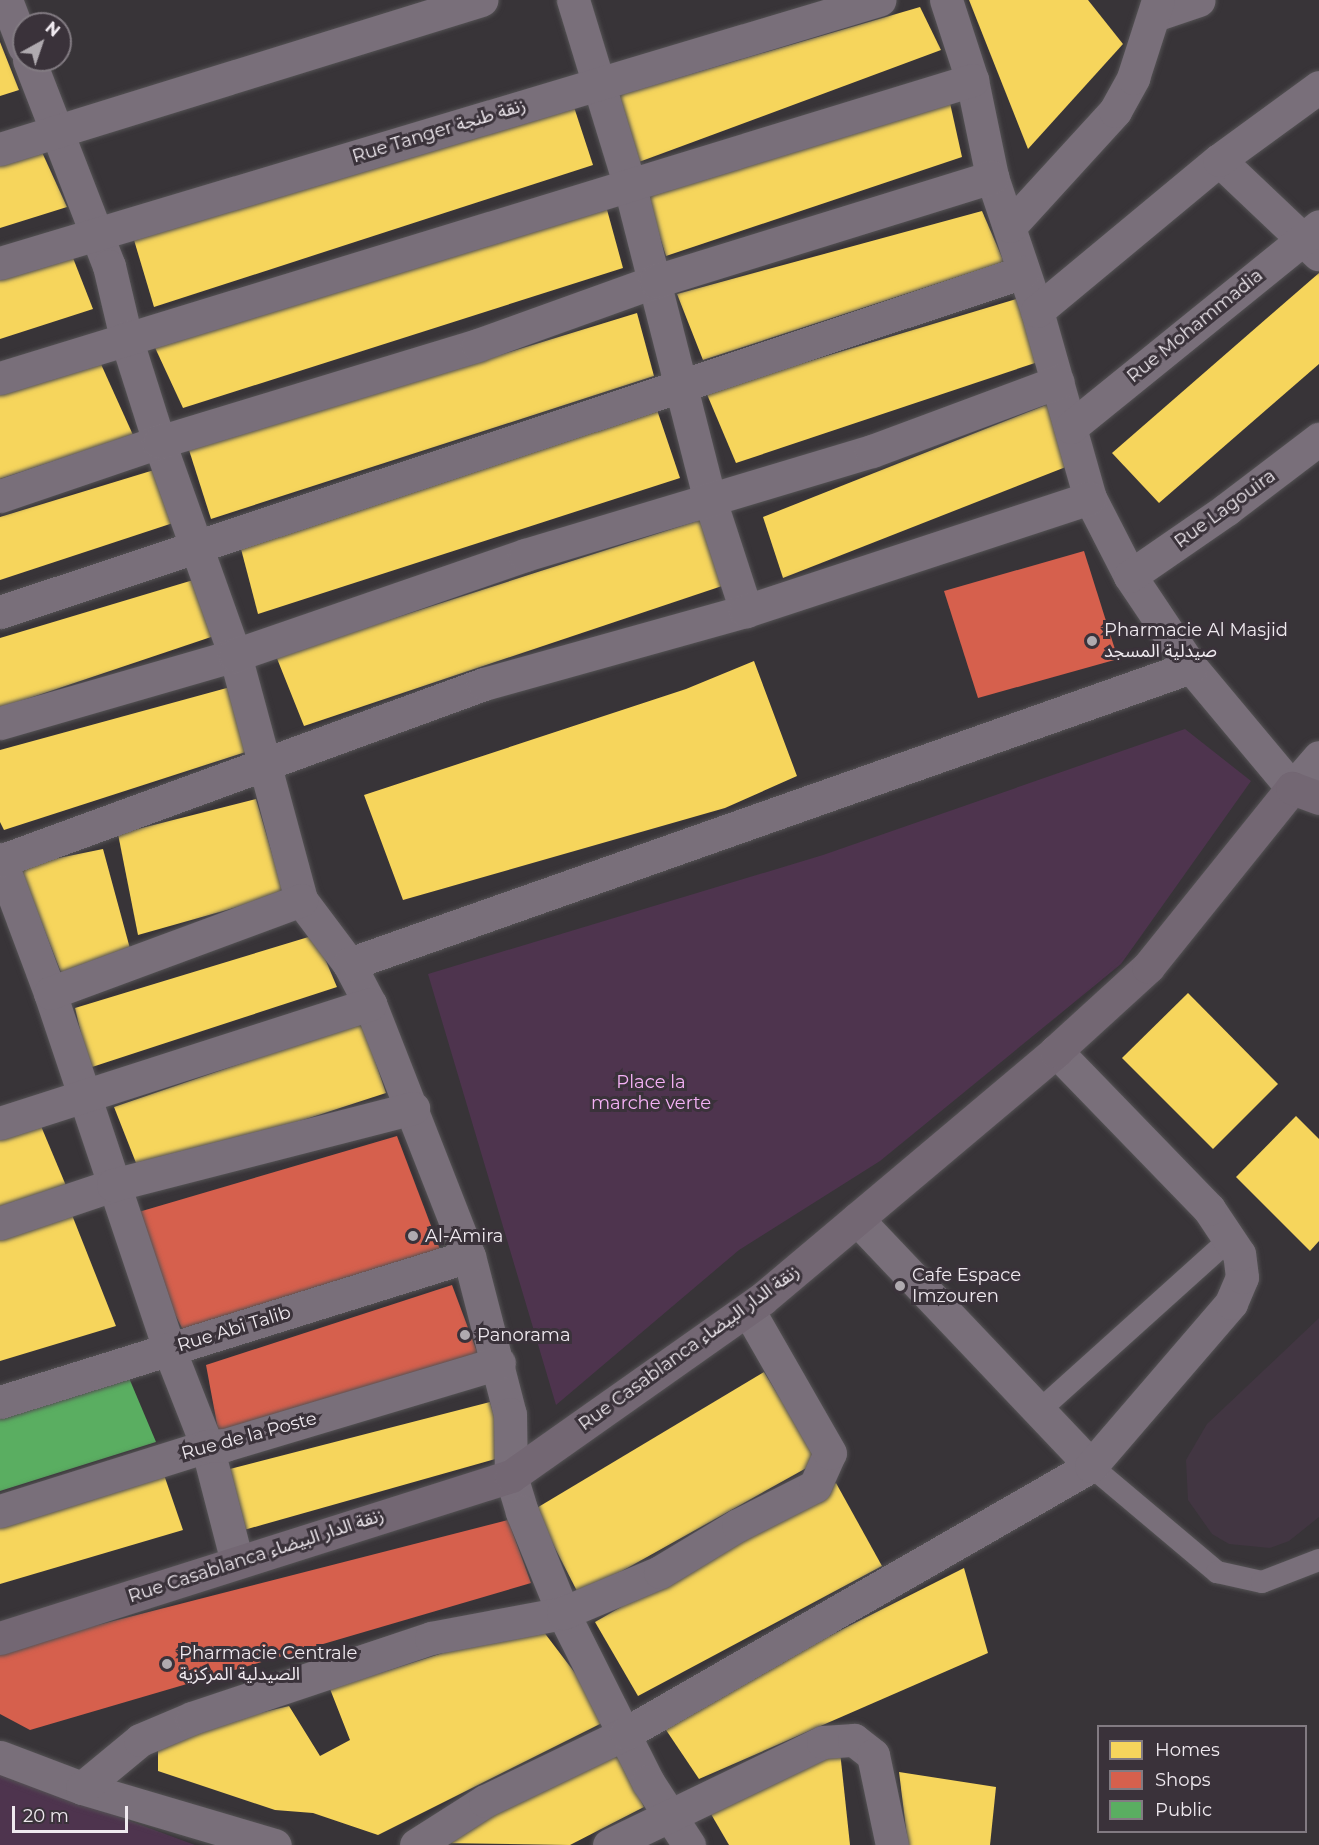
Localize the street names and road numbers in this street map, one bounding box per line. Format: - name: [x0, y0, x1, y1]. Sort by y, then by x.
- street label: Rue Tanger زنقة طنجة: [350, 94, 528, 168]
- street label: Rue Mohammadia: [1123, 265, 1267, 387]
- street label: Rue Lagouira: [1170, 465, 1280, 553]
- street label: Rue Casablanca زنقة الدار البيضاء: [574, 1261, 804, 1435]
- street label: Rue Abi Talib: [175, 1301, 293, 1357]
- street label: Rue de la Poste: [179, 1408, 319, 1464]
- street label: Rue Casablanca زنقة الدار البيضاء: [125, 1504, 387, 1608]

